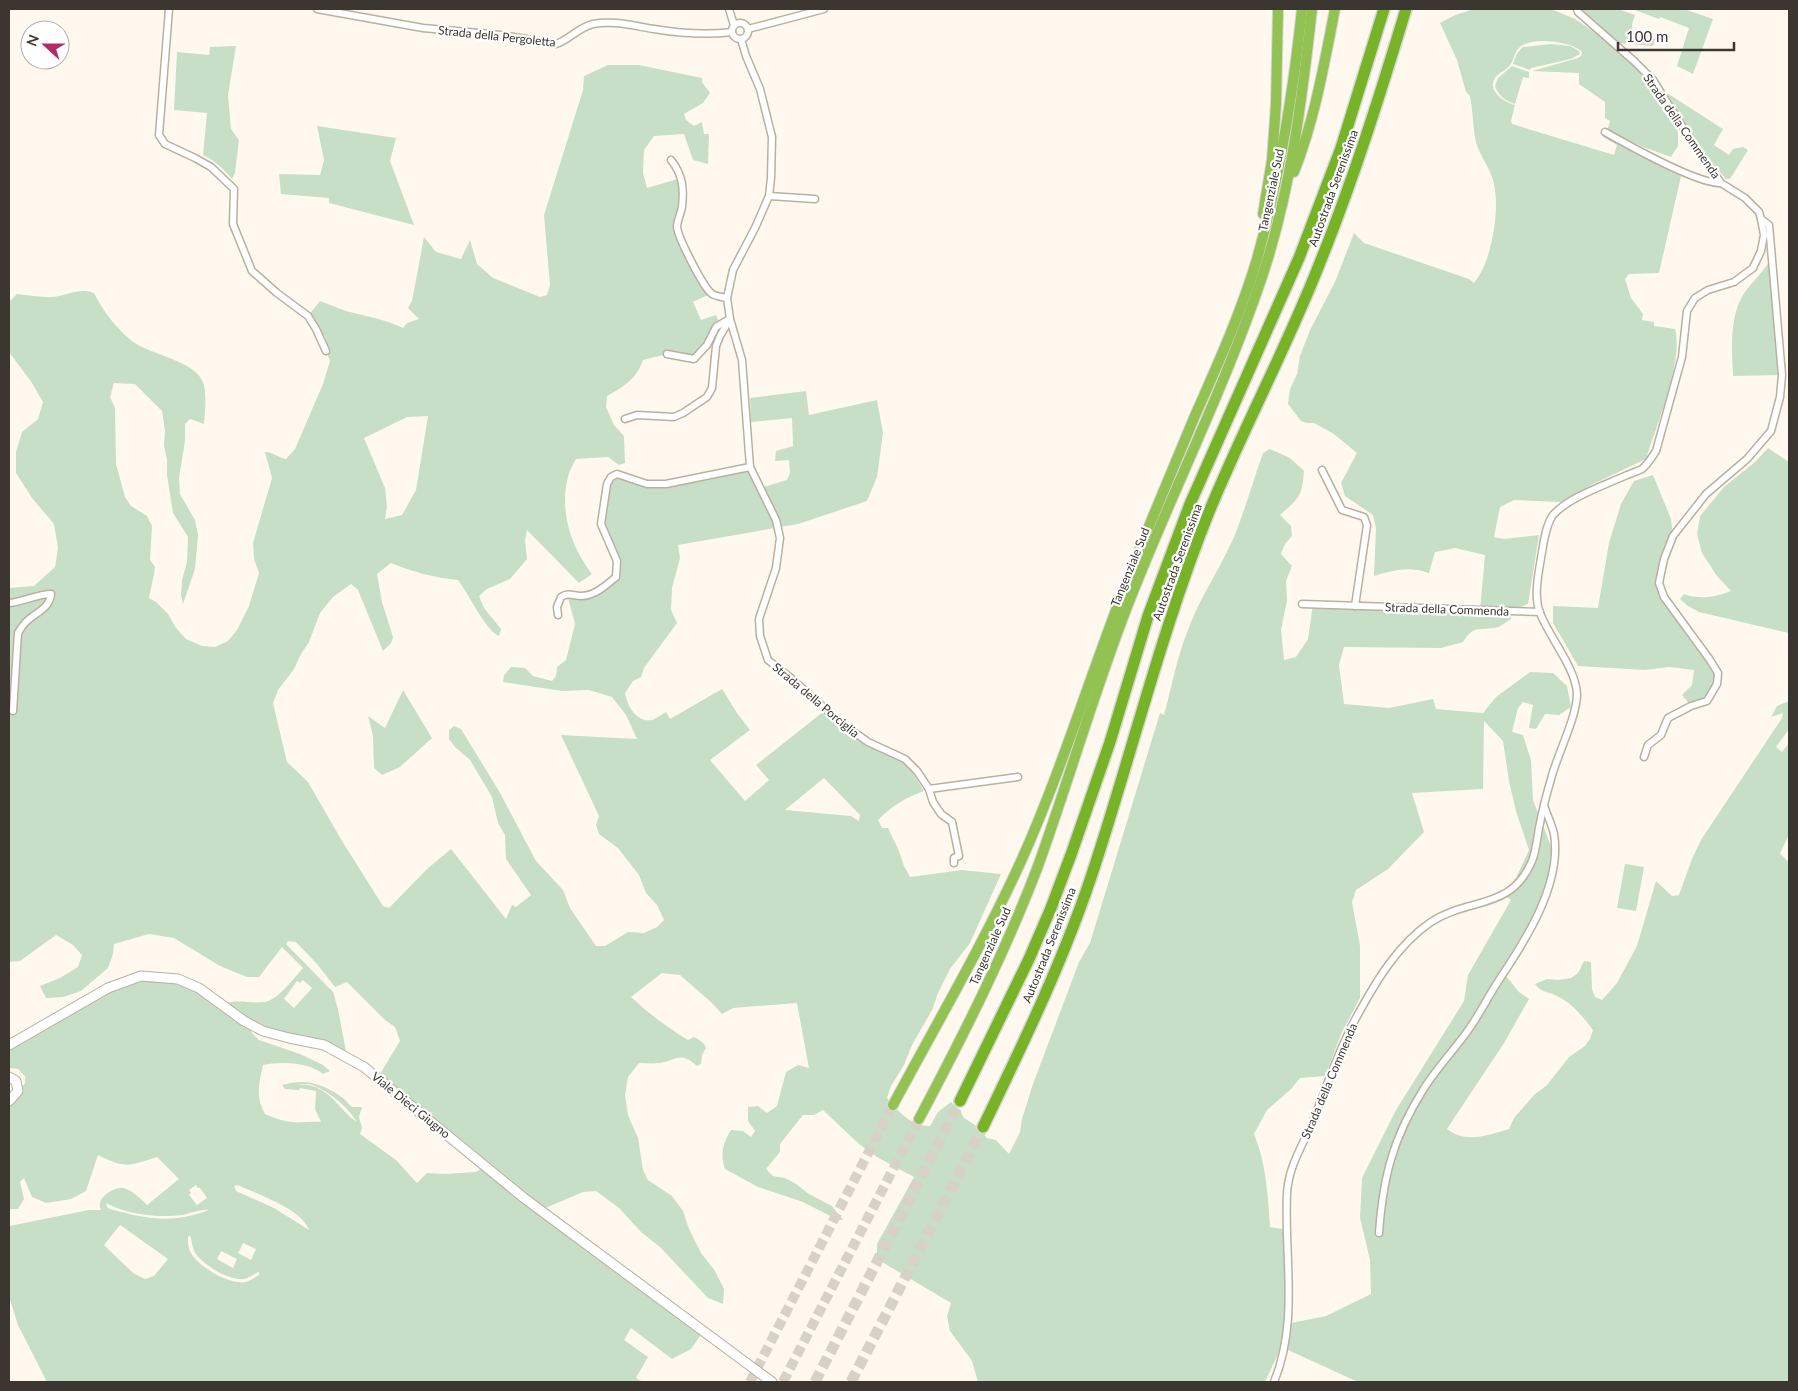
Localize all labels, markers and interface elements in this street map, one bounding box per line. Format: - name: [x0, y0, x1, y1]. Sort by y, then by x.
- north arrow: [20, 20, 70, 70]
- scale bar: [1618, 20, 1734, 52]
- street label: Strada della Pergoletta: [438, 22, 556, 50]
- text: 100 m: [1626, 27, 1668, 45]
- text: N: [23, 32, 42, 48]
- street label: Strada della Commenda: [1640, 71, 1724, 181]
- street label: Autostrada Serenissima: [1305, 128, 1361, 248]
- street label: Tangenziale Sud: [1255, 147, 1287, 233]
- street label: Autostrada Serenissima: [1149, 502, 1205, 622]
- street label: Tangenziale Sud: [1107, 525, 1153, 609]
- street label: Strada della Commenda: [1385, 599, 1509, 619]
- street label: Strada della Porciglia: [770, 659, 862, 741]
- street label: Autostrada Serenissima: [1019, 885, 1079, 1005]
- street label: Tangenziale Sud: [966, 905, 1014, 987]
- street label: Strada della Commenda: [1298, 1021, 1360, 1141]
- street label: Viale Dieci Giugno: [369, 1069, 454, 1142]

